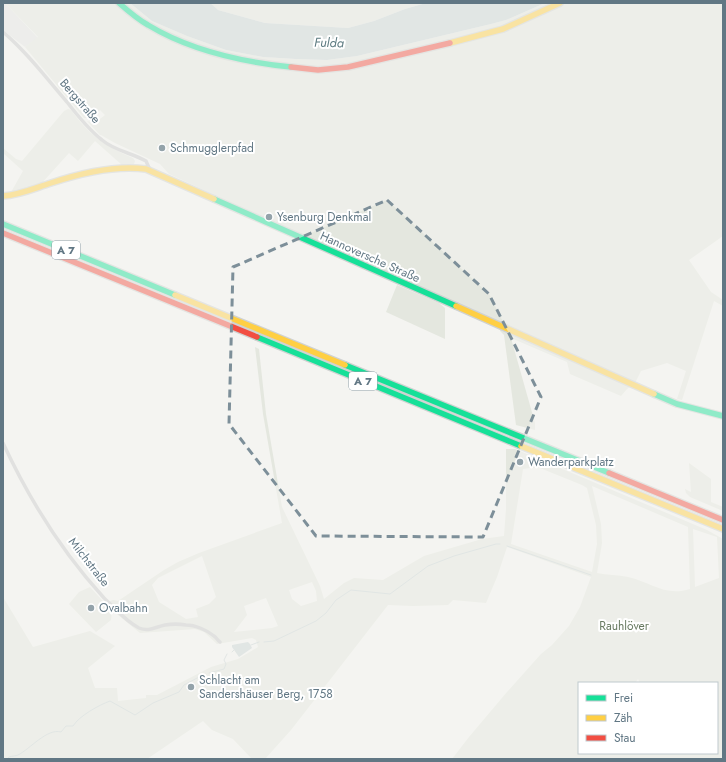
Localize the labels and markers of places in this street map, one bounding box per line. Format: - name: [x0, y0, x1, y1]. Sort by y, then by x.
- place label: Schmugglerpfad: [170, 139, 254, 157]
- marker: Schmugglerpfad: [157, 143, 167, 153]
- place label: Ysenburg Denkmal: [277, 208, 371, 226]
- marker: Ysenburg Denkmal: [264, 212, 274, 222]
- place label: Wanderparkplatz: [528, 453, 614, 471]
- marker: Wanderparkplatz: [515, 457, 525, 467]
- place label: Ovalbahn: [99, 599, 148, 617]
- marker: Ovalbahn: [86, 603, 96, 613]
- place label: Schlacht am Sandershäuser Berg, 1758: [199, 671, 333, 703]
- marker: Schlacht am Sandershäuser Berg, 1758: [186, 682, 196, 692]

